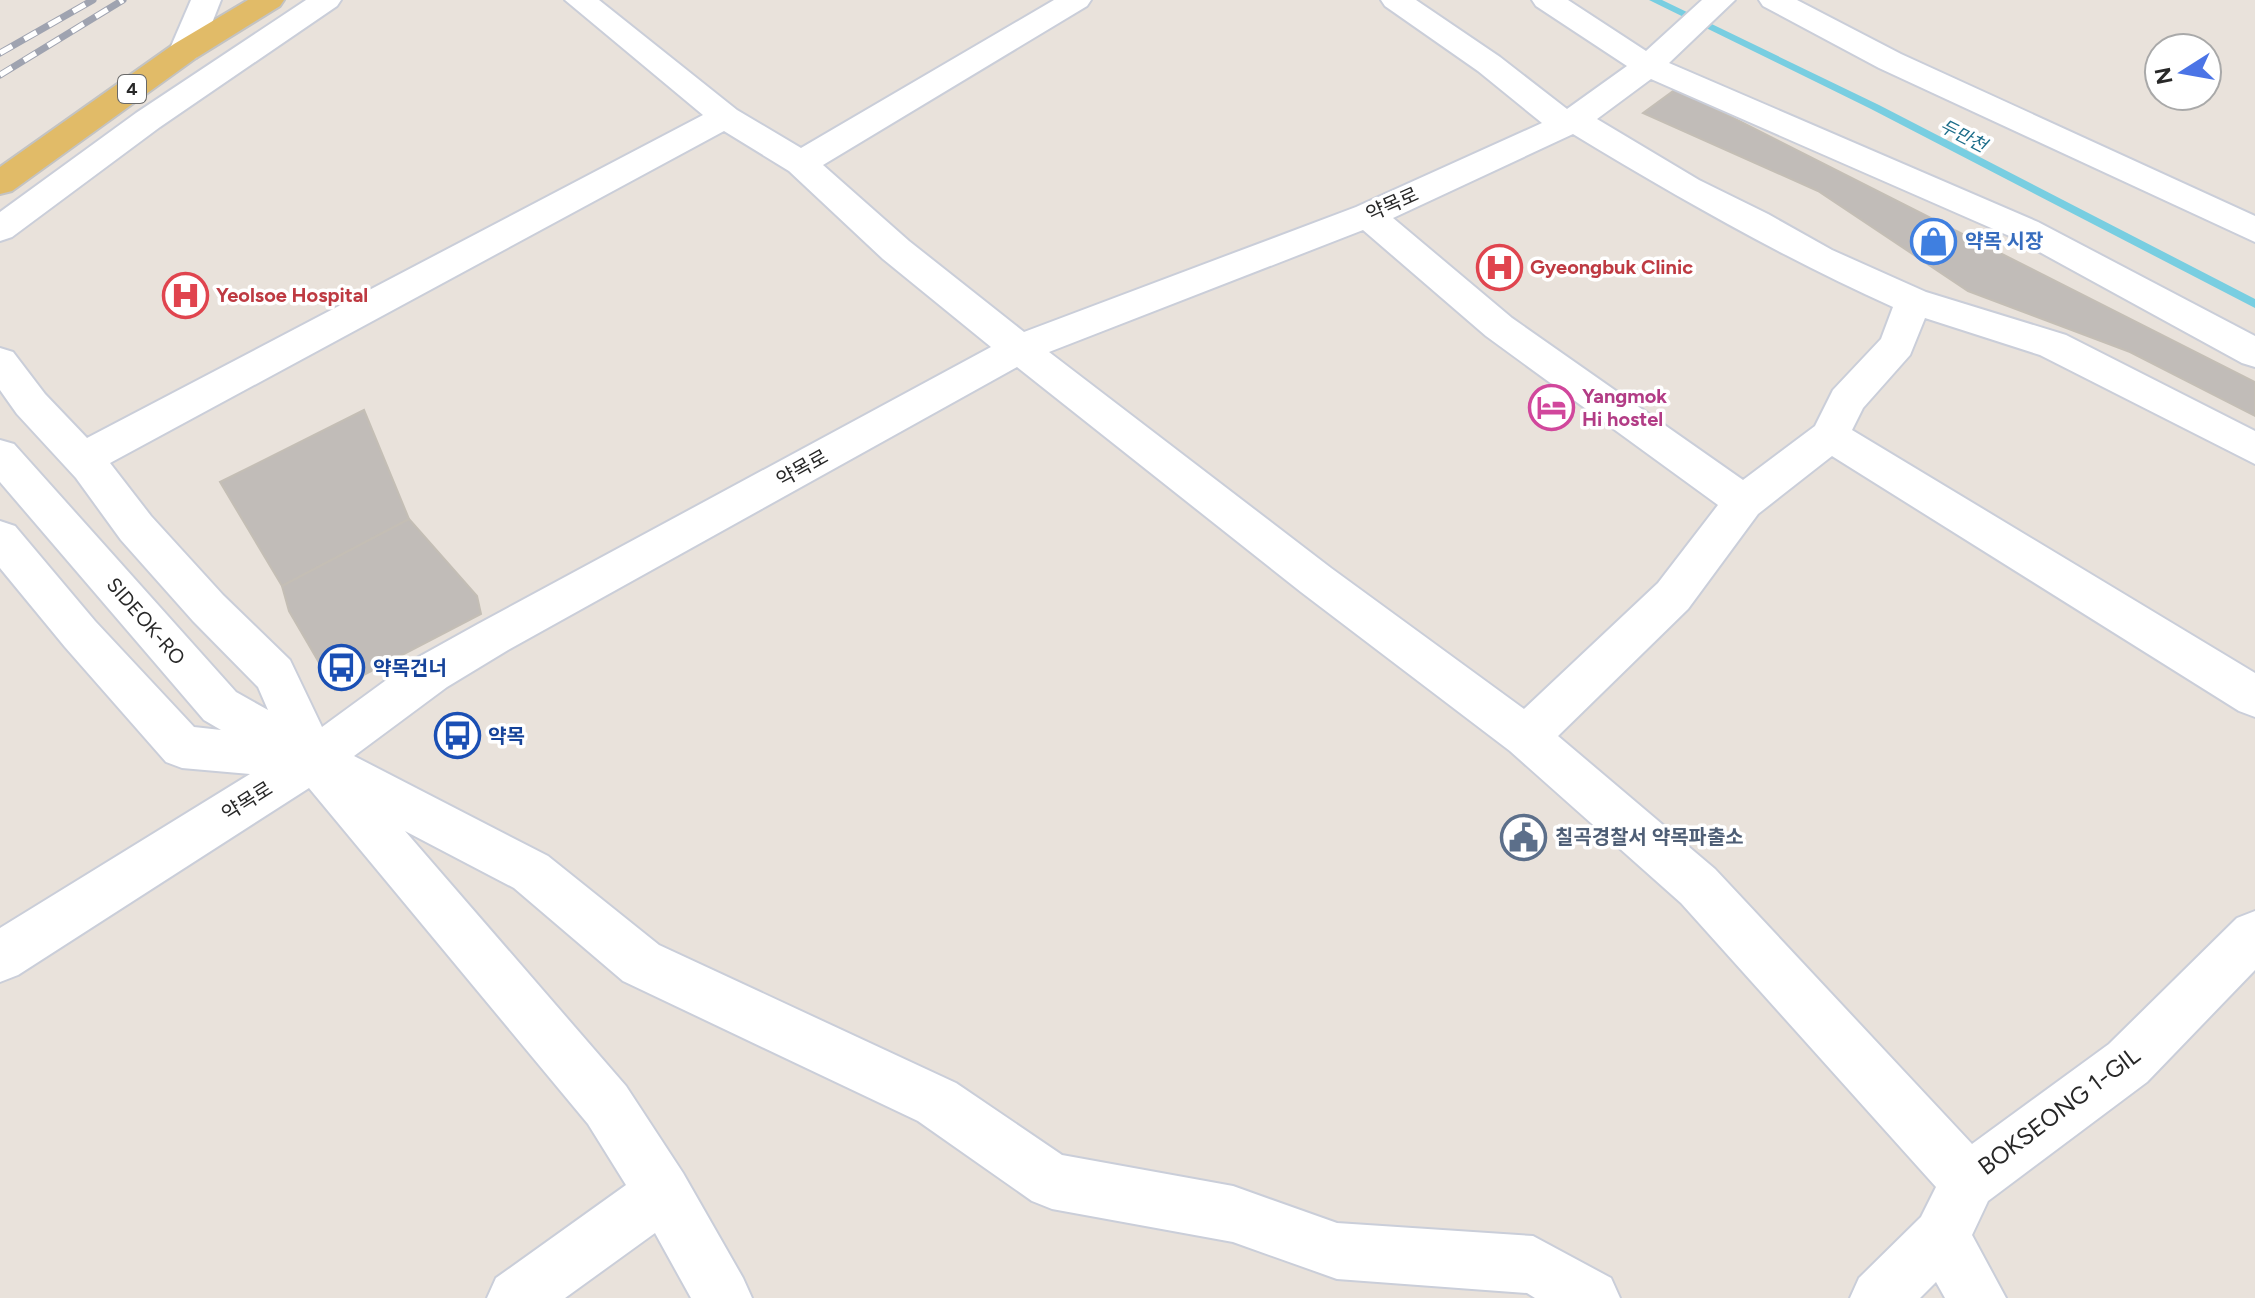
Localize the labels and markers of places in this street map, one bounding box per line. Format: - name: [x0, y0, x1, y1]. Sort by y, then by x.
- shop icon: 약목 시장: [1910, 217, 1958, 265]
- place label: 약목 시장: [1965, 229, 2043, 253]
- hospital icon: Gyeongbuk Clinic: [1475, 243, 1523, 291]
- place label: Gyeongbuk Clinic: [1530, 255, 1693, 279]
- hospital icon: Yeolsoe Hospital: [161, 271, 209, 319]
- place label: Yeolsoe Hospital: [216, 283, 368, 307]
- hotel icon: Yangmok Hi hostel: [1527, 384, 1575, 432]
- place label: Yangmok Hi hostel: [1582, 384, 1667, 431]
- bus stop icon: 약목건너: [318, 644, 366, 692]
- place label: 약목건너: [373, 656, 447, 680]
- bus stop icon: 약목: [433, 712, 481, 760]
- place label: 약목: [488, 724, 525, 748]
- public building icon: 칠곡경찰서 약목파출소: [1500, 813, 1548, 861]
- place label: 칠곡경찰서 약목파출소: [1555, 825, 1744, 849]

